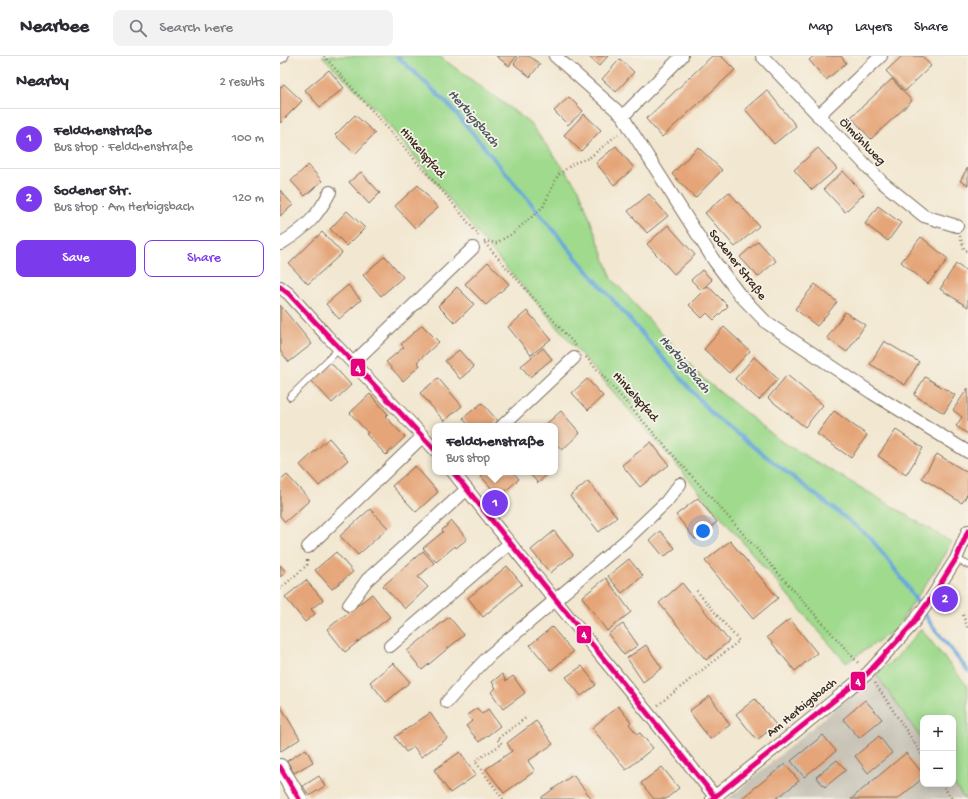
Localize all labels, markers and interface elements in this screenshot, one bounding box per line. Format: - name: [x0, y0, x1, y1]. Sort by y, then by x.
- search box: [113, 10, 393, 46]
- text: Nearbee: [20, 16, 89, 39]
- icon: search: [127, 17, 149, 39]
- text: Search here: [159, 19, 233, 37]
- text: Map: [809, 19, 833, 36]
- text: Layers: [855, 19, 892, 36]
- text: Share: [914, 19, 948, 36]
- text: Nearby: [16, 72, 69, 92]
- text: 2 results: [219, 75, 264, 90]
- water label: Herbigsbach: [443, 87, 503, 152]
- street label: Ölmühlweg: [836, 115, 888, 169]
- text: Feldchenstraße: [54, 122, 152, 140]
- street label: Hinkelspfad: [396, 125, 449, 182]
- text: 1: [26, 131, 32, 146]
- text: 100 m: [232, 131, 264, 146]
- text: Bus stop · Feldchenstraße: [54, 140, 193, 155]
- text: Sodener Str.: [54, 182, 132, 200]
- text: 2: [26, 191, 32, 206]
- text: 120 m: [233, 191, 264, 206]
- text: Bus stop · Am Herbigsbach: [54, 200, 194, 215]
- street label: Sodener Straße: [705, 227, 769, 304]
- button: Save: [16, 240, 136, 277]
- button: Share: [144, 240, 264, 277]
- water label: Herbigsbach: [654, 333, 714, 398]
- line badge: 4: [350, 358, 366, 377]
- text: 4: [354, 364, 361, 376]
- street label: Hinkelspfad: [609, 369, 662, 426]
- popup: [432, 423, 558, 475]
- text: Feldchenstraße: [446, 433, 544, 451]
- text: Bus stop: [446, 451, 490, 466]
- pin: 1: [482, 488, 508, 518]
- your location: [693, 521, 713, 541]
- pin: 2: [932, 584, 958, 614]
- line badge: 4: [576, 625, 592, 644]
- text: 4: [580, 630, 587, 642]
- line badge: 4: [850, 671, 866, 691]
- street label: Am Herbigsbach: [764, 675, 840, 741]
- text: 4: [854, 677, 861, 689]
- map controls: [920, 715, 956, 787]
- button: +: [920, 715, 956, 751]
- button: −: [920, 751, 956, 787]

